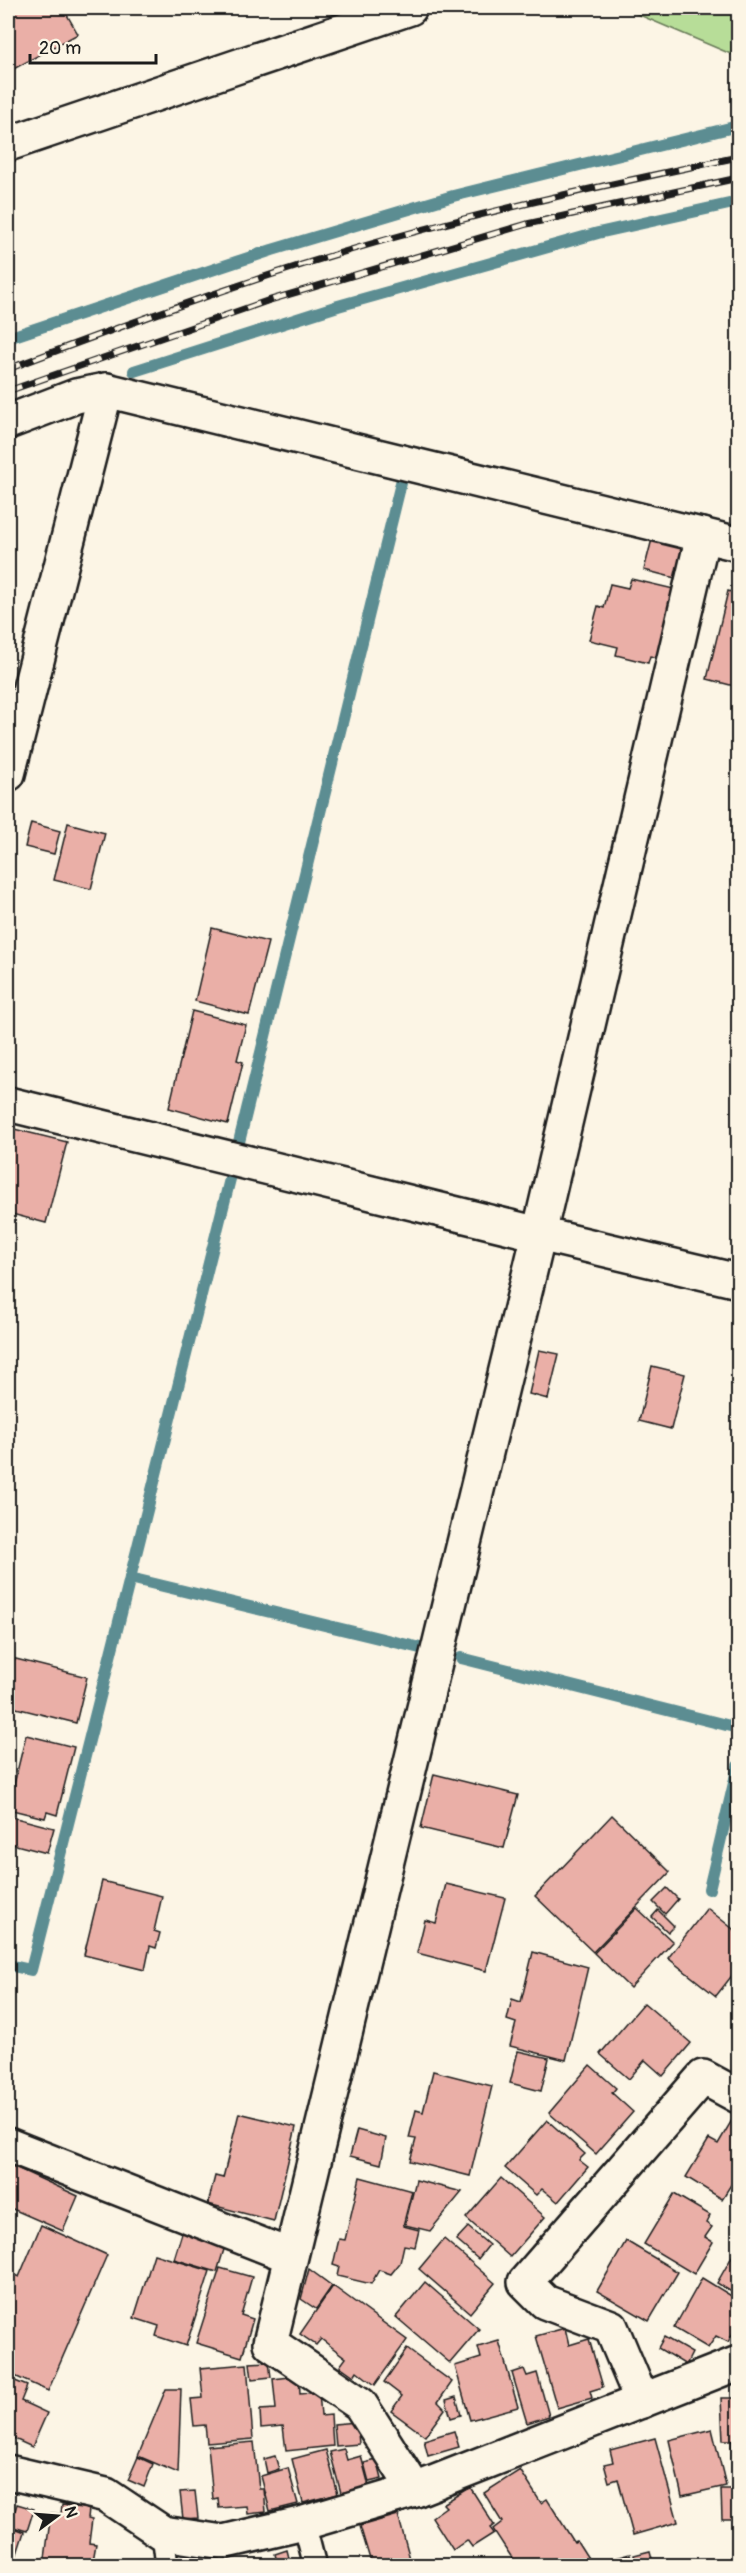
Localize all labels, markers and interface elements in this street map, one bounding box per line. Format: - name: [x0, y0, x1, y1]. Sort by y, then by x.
- scale bar: [30, 27, 156, 65]
- text: 20 m: [39, 37, 81, 60]
- north arrow: [27, 2486, 87, 2546]
- text: N: [59, 2504, 82, 2520]

